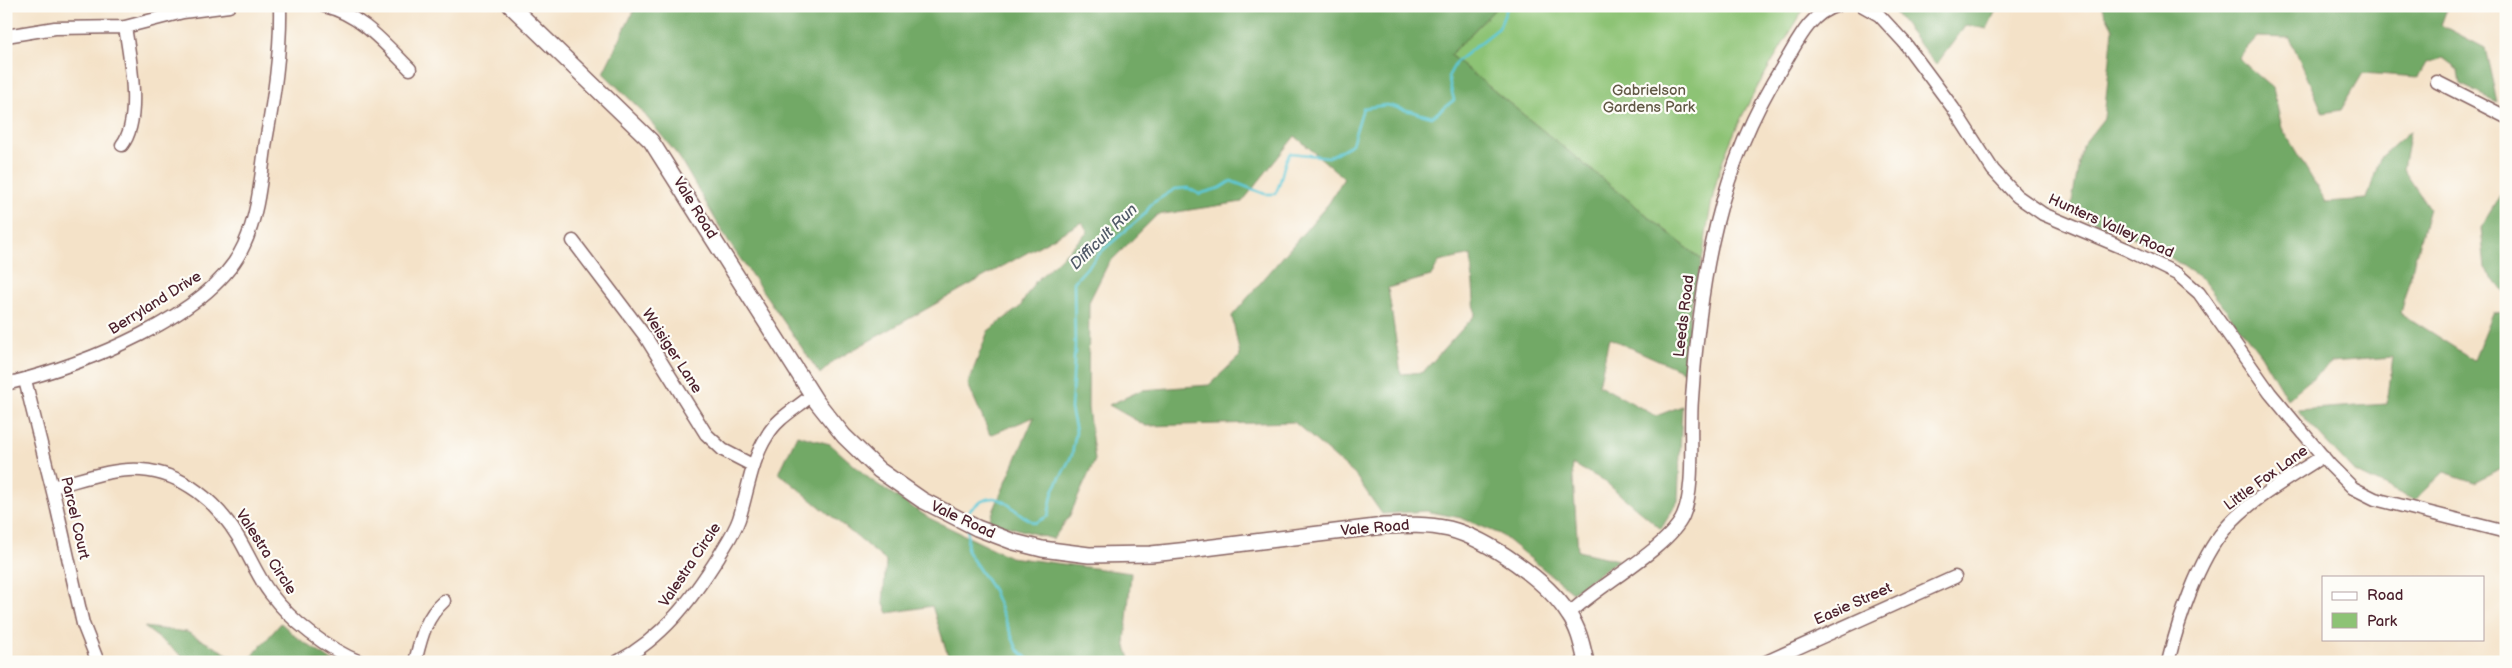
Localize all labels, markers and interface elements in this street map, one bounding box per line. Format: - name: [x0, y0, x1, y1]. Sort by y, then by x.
- park label: Gabrielson Gardens Park: [1603, 81, 1696, 117]
- street label: Vale Road: [669, 174, 721, 242]
- street label: Hunters Valley Road: [2045, 190, 2177, 262]
- water label: Difficult Run: [1066, 200, 1142, 274]
- street label: Berryland Drive: [105, 267, 205, 339]
- street label: Leeds Road: [1670, 274, 1698, 358]
- street label: Weisiger Lane: [638, 305, 707, 397]
- street label: Little Fox Lane: [2220, 441, 2312, 515]
- street label: Parcel Court: [56, 475, 94, 562]
- street label: Vale Road: [928, 497, 998, 543]
- street label: Valestra Circle: [231, 506, 301, 598]
- street label: Vale Road: [1340, 516, 1410, 540]
- street label: Valestra Circle: [655, 519, 725, 611]
- legend: [2322, 576, 2484, 640]
- street label: Easie Street: [1811, 578, 1895, 630]
- text: Road: [2367, 586, 2403, 605]
- text: Park: [2367, 612, 2398, 631]

